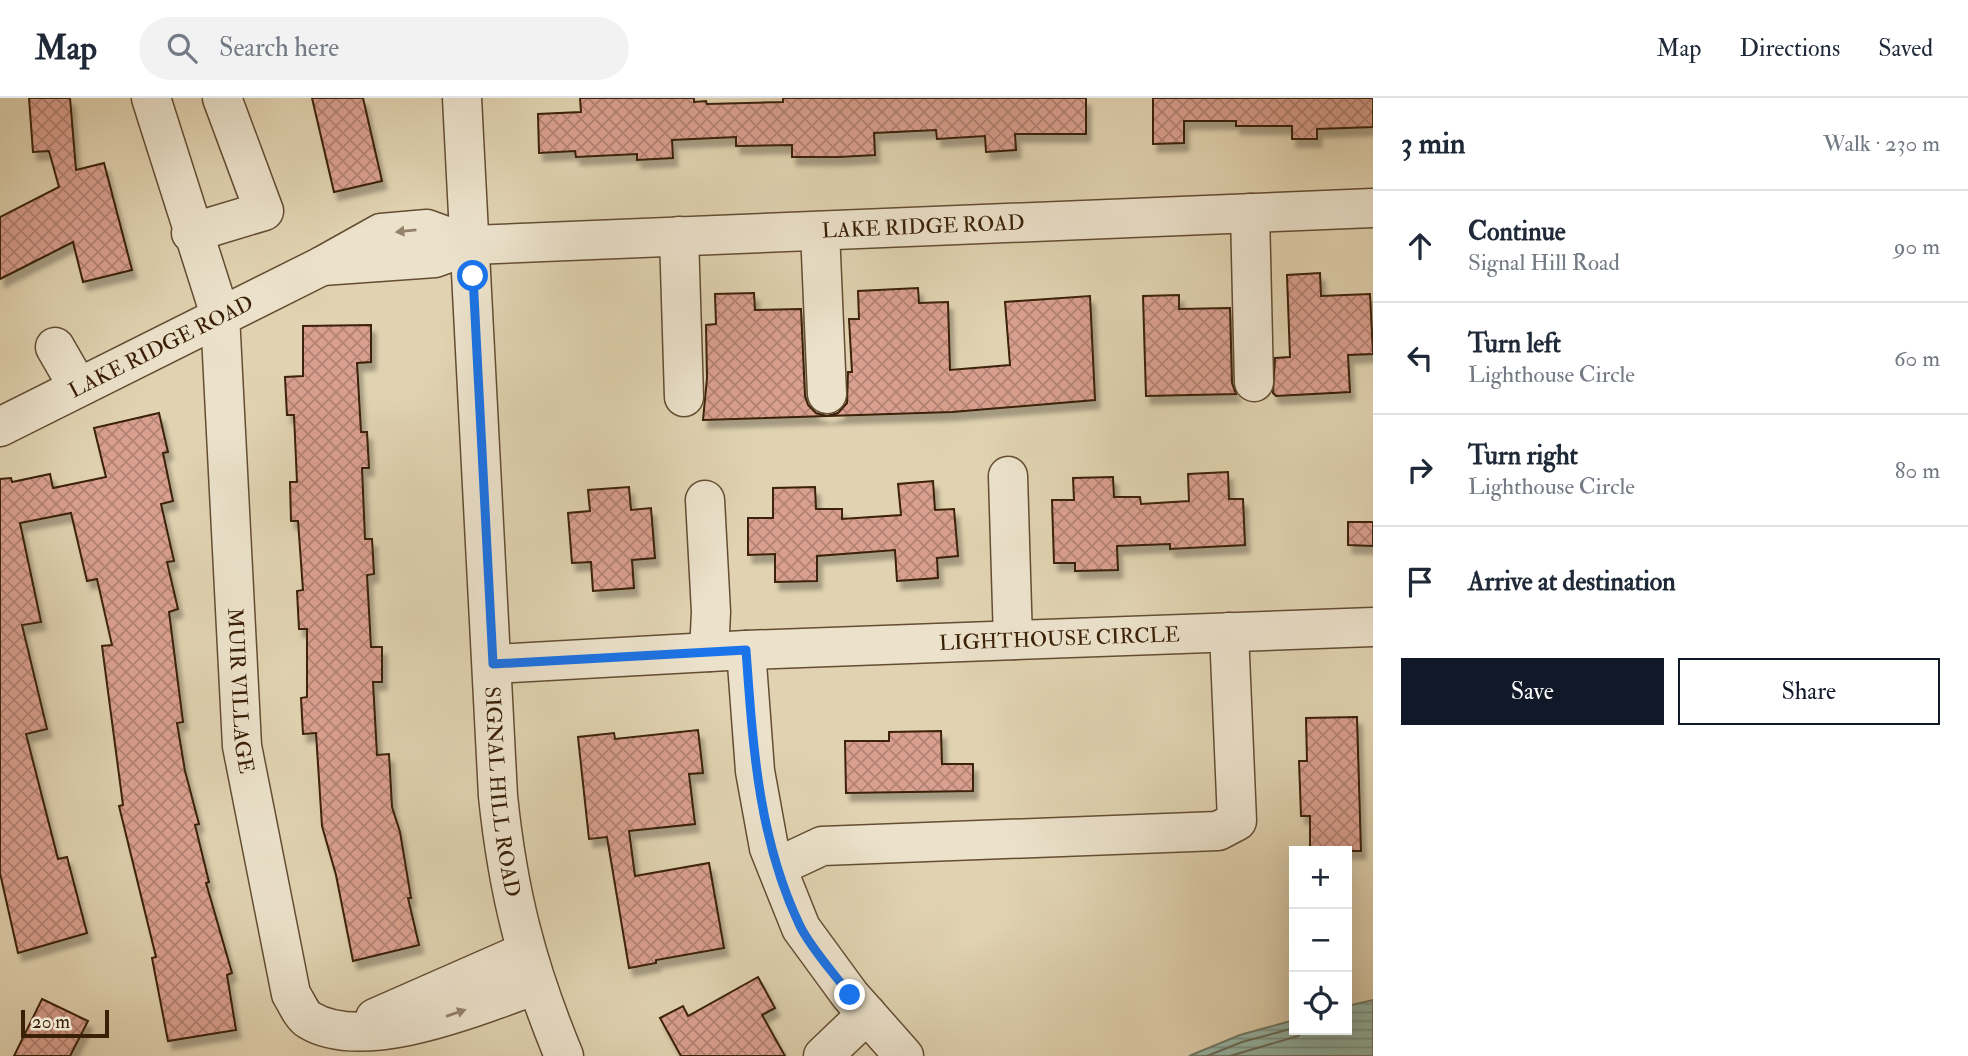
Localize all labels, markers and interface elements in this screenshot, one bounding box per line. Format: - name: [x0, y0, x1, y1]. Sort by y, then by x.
- search box: [139, 17, 629, 80]
- text: Map: [35, 28, 97, 69]
- icon: search: [163, 29, 201, 67]
- text: Search here: [219, 32, 339, 64]
- text: Map: [1656, 33, 1701, 64]
- text: Directions: [1739, 33, 1840, 64]
- text: Saved: [1878, 33, 1933, 64]
- text: 3 min: [1401, 125, 1466, 162]
- text: Walk · 230 m: [1823, 129, 1940, 158]
- street label: LAKE RIDGE ROAD: [821, 209, 1025, 245]
- text: Continue: [1468, 216, 1566, 248]
- one-way arrow: [395, 226, 417, 237]
- icon: ahead: [1401, 227, 1439, 265]
- text: 90 m: [1894, 232, 1940, 261]
- text: Signal Hill Road: [1468, 248, 1620, 277]
- route start: [457, 260, 488, 291]
- street label: LAKE RIDGE ROAD: [64, 289, 258, 404]
- text: Turn left: [1468, 328, 1561, 360]
- icon: left: [1401, 339, 1439, 377]
- text: 60 m: [1894, 344, 1940, 373]
- text: Lighthouse Circle: [1468, 360, 1635, 389]
- text: Turn right: [1468, 440, 1578, 472]
- icon: right: [1401, 451, 1439, 489]
- text: 80 m: [1895, 456, 1940, 485]
- text: Lighthouse Circle: [1468, 472, 1635, 501]
- icon: arrive: [1401, 563, 1439, 601]
- text: Arrive at destination: [1468, 566, 1676, 598]
- street label: MUIR VILLAGE: [221, 607, 260, 776]
- street label: LIGHTHOUSE CIRCLE: [938, 621, 1180, 657]
- button: Save: [1401, 658, 1664, 725]
- button: Share: [1678, 658, 1940, 725]
- street label: SIGNAL HILL ROAD: [478, 686, 526, 899]
- map controls: [1289, 846, 1352, 1035]
- button: +: [1289, 846, 1352, 909]
- button: −: [1289, 909, 1352, 972]
- button: locate: [1289, 972, 1352, 1035]
- route end: [834, 979, 865, 1010]
- scale bar: [21, 1007, 108, 1039]
- one-way arrow: [445, 1007, 466, 1018]
- text: 20 m: [32, 1010, 70, 1034]

